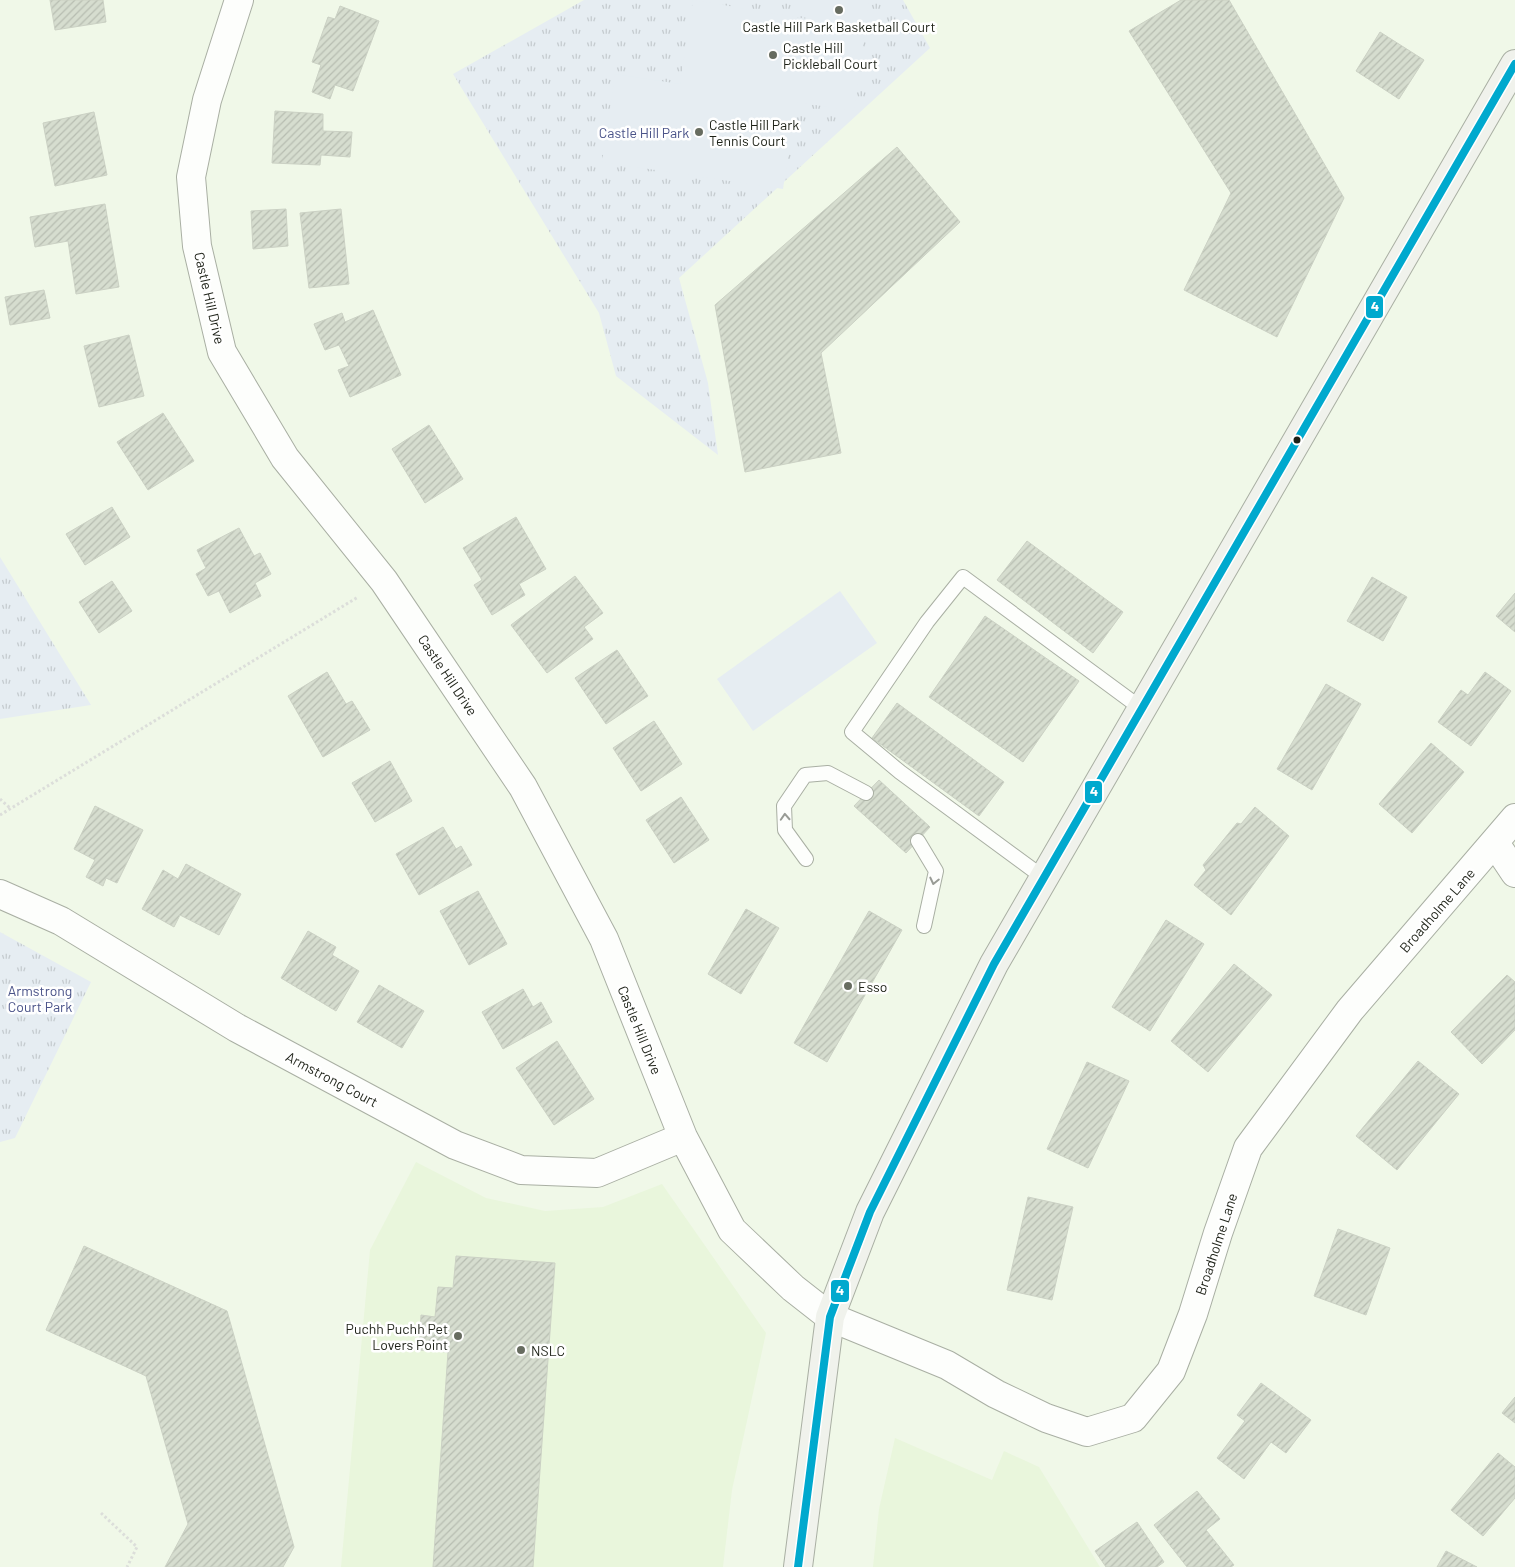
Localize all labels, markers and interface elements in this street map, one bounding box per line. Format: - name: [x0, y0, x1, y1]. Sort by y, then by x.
- marker: Castle Hill Park Basketball Court: [833, 4, 845, 16]
- place label: Castle Hill Park Basketball Court: [743, 18, 935, 35]
- place label: Castle Hill Pickleball Court: [783, 39, 878, 72]
- marker: Castle Hill Pickleball Court: [767, 49, 779, 61]
- place label: Castle Hill Park Tennis Court: [709, 116, 799, 149]
- park label: Castle Hill Park: [599, 124, 689, 141]
- marker: Castle Hill Park Tennis Court: [693, 126, 705, 138]
- street label: Castle Hill Drive: [191, 250, 229, 346]
- line badge: 4: [1365, 295, 1384, 319]
- text: 4: [1371, 297, 1379, 314]
- unlabelled marker: [1292, 435, 1302, 445]
- street label: Castle Hill Drive: [415, 631, 481, 719]
- line badge: 4: [1084, 780, 1103, 804]
- text: 4: [1090, 782, 1098, 799]
- one-way arrow: [779, 813, 790, 821]
- street label: Broadholme Lane: [1396, 864, 1478, 956]
- one-way arrow: [929, 877, 940, 886]
- place label: Esso: [858, 978, 887, 995]
- marker: Esso: [842, 980, 854, 992]
- park label: Armstrong Court Park: [8, 982, 72, 1015]
- street label: Castle Hill Drive: [615, 983, 665, 1077]
- street label: Armstrong Court: [283, 1048, 381, 1110]
- street label: Broadholme Lane: [1191, 1191, 1241, 1297]
- line badge: 4: [830, 1279, 850, 1303]
- text: 4: [836, 1281, 844, 1298]
- place label: Puchh Puchh Pet Lovers Point: [346, 1320, 448, 1353]
- marker: Puchh Puchh Pet Lovers Point: [452, 1330, 464, 1342]
- place label: NSLC: [531, 1342, 565, 1359]
- marker: NSLC: [515, 1344, 527, 1356]

